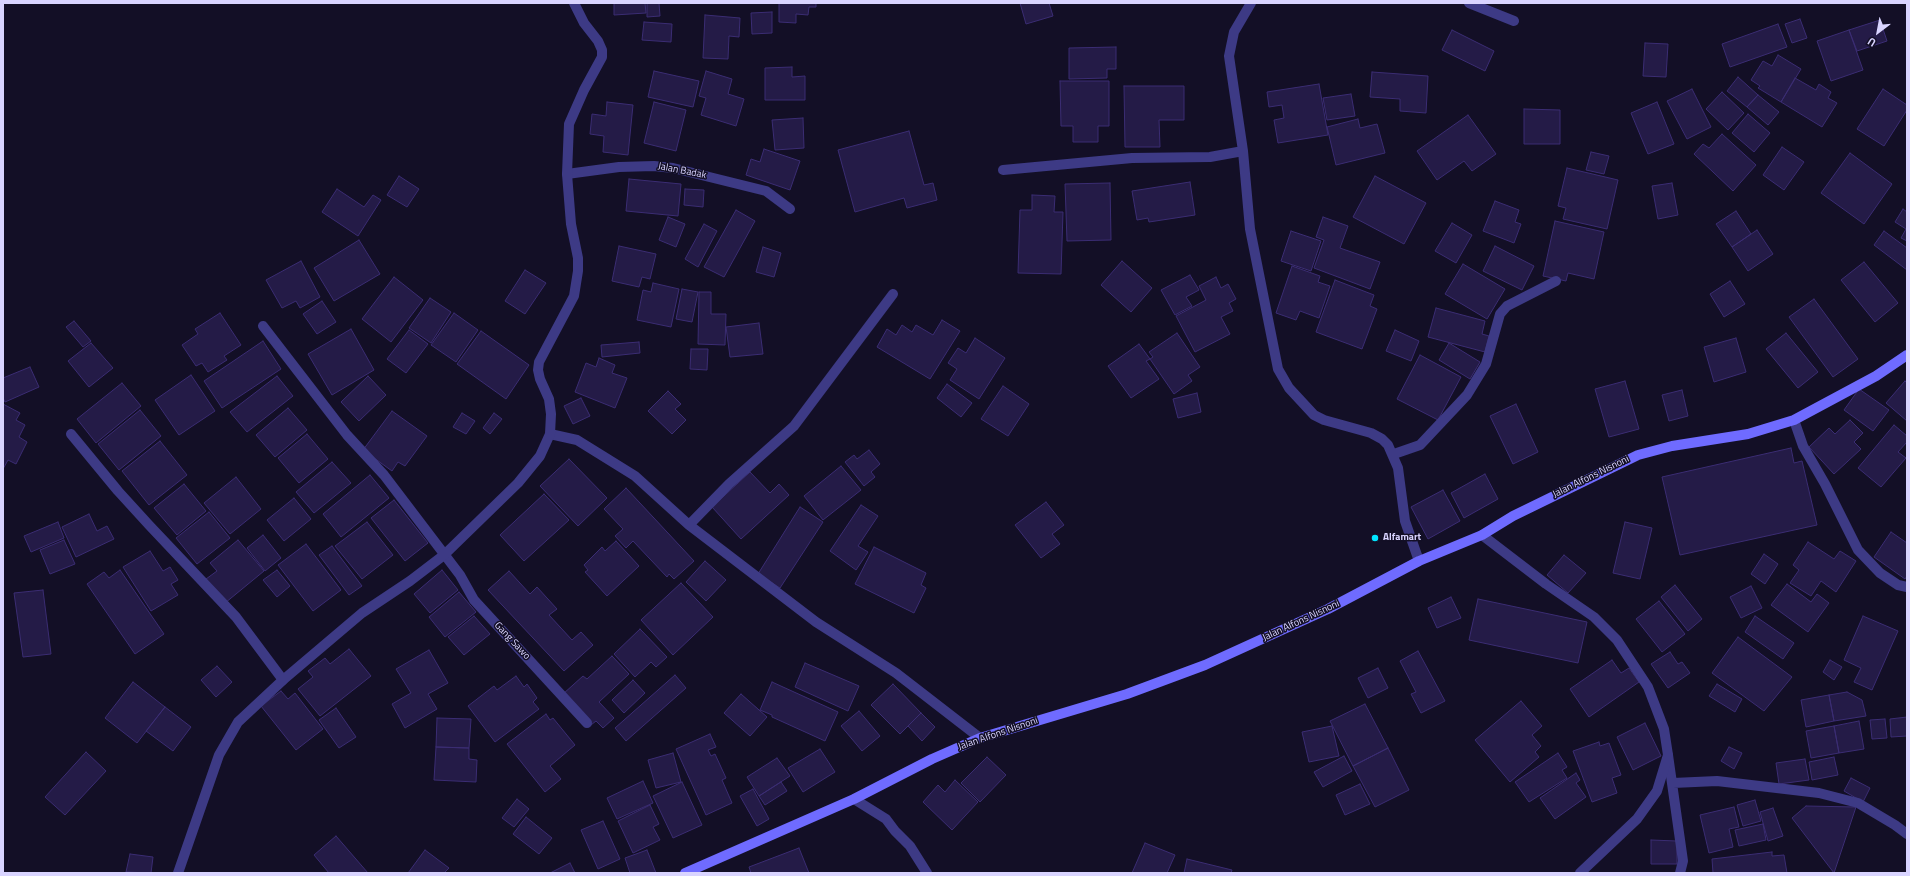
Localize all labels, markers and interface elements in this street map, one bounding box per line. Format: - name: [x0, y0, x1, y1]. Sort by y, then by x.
- north arrow: [1858, 12, 1898, 52]
- text: U: [1864, 33, 1879, 51]
- street label: Jalan Badak: [657, 160, 707, 182]
- street label: Jalan Alfons Nisnoni: [1551, 453, 1631, 501]
- place label: Alfamart: [1383, 532, 1421, 544]
- marker: Alfamart: [1370, 533, 1380, 543]
- street label: Jalan Alfons Nisnoni: [1261, 598, 1341, 644]
- street label: Gang Sawo: [492, 620, 532, 662]
- street label: Jalan Alfons Nisnoni: [957, 715, 1039, 753]

